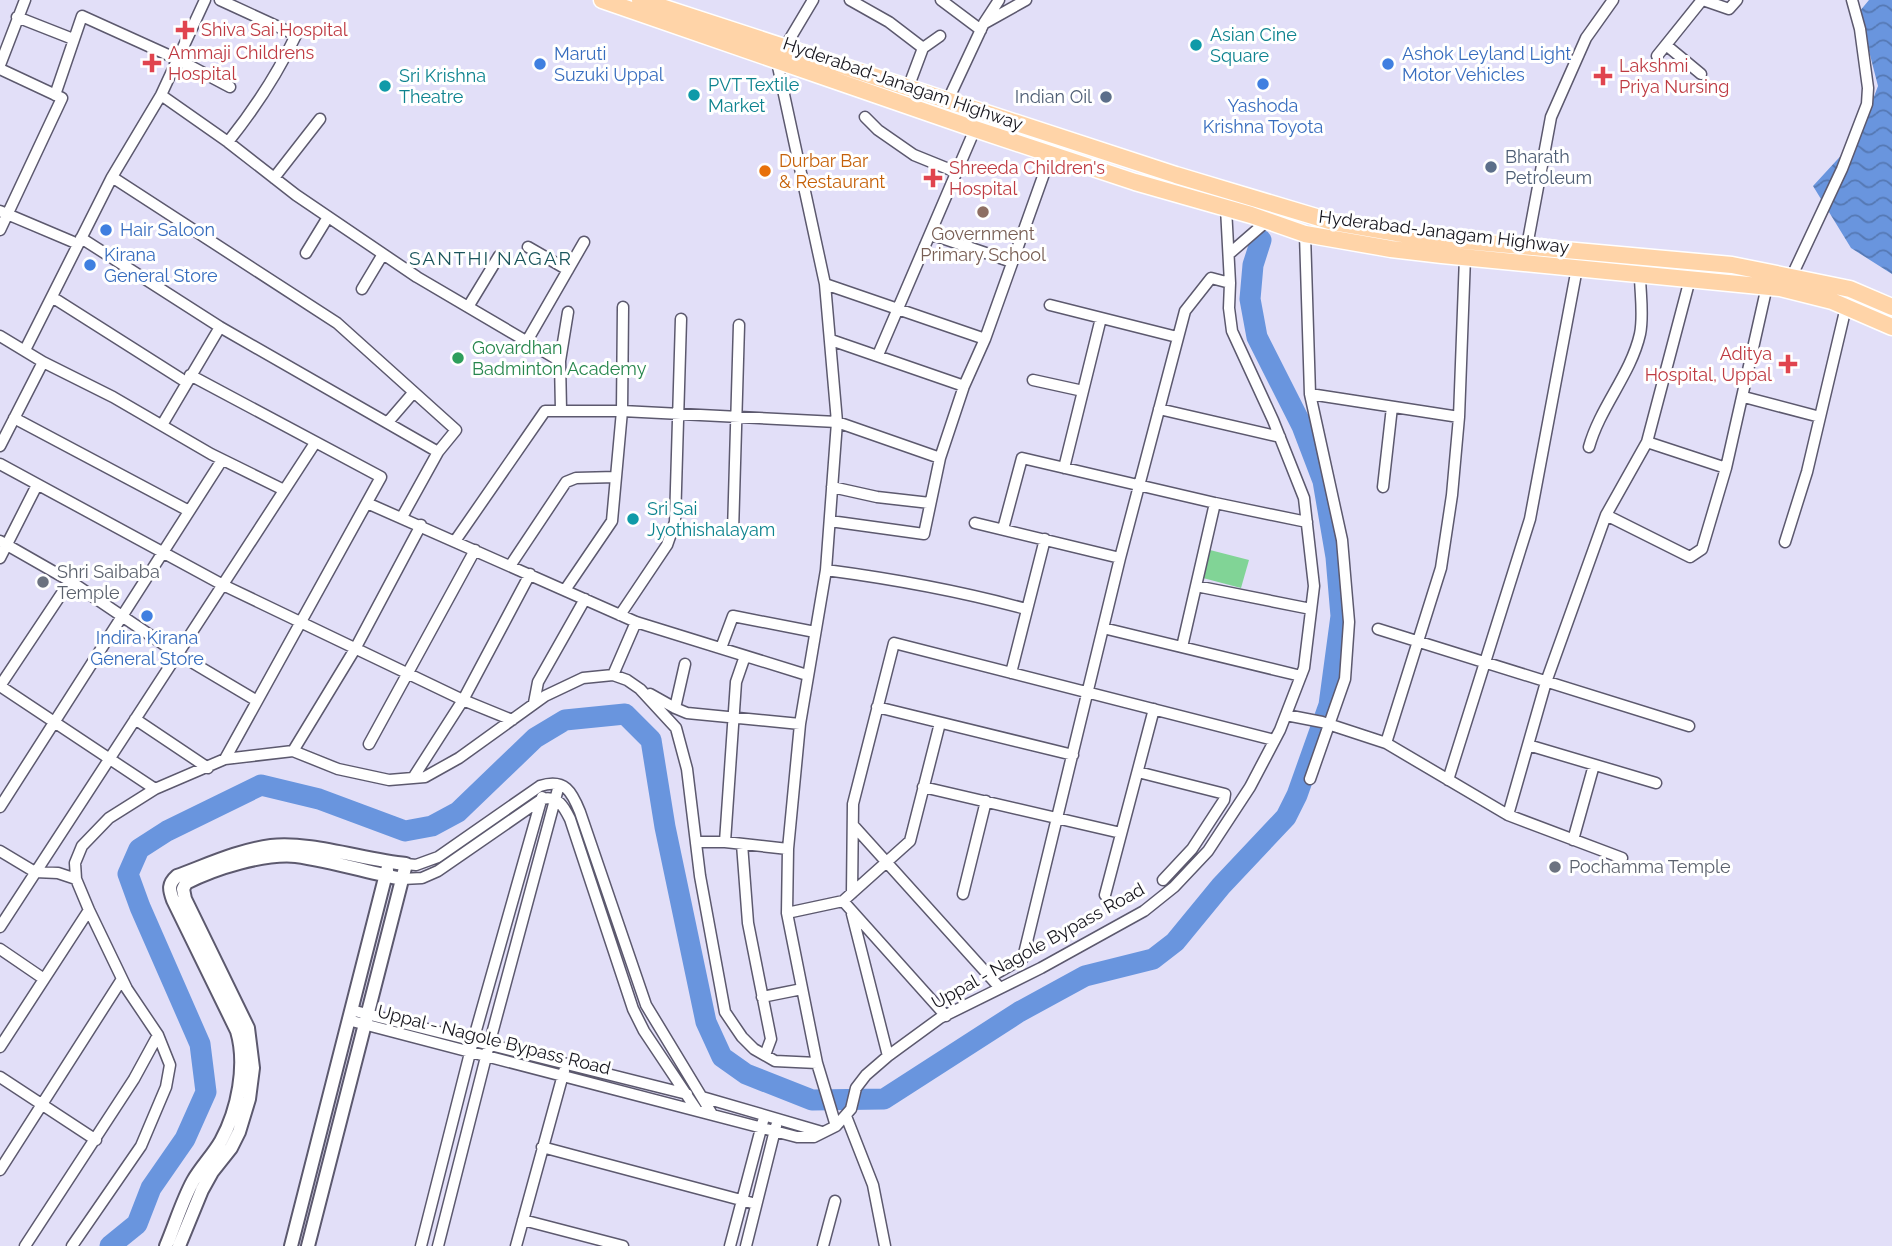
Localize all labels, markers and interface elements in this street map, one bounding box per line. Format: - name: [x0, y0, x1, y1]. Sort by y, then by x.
- place label: Shiva Sai Hospital: [201, 19, 348, 40]
- marker: Shiva Sai Hospital: [175, 20, 195, 40]
- place label: Asian Cine Square: [1210, 24, 1297, 66]
- street label: Hyderabad-Janagam Highway: [780, 33, 1026, 135]
- marker: Asian Cine Square: [1188, 37, 1204, 53]
- place label: Ammaji Childrens Hospital: [168, 42, 315, 84]
- place label: Maruti Suzuki Uppal: [554, 43, 664, 85]
- place label: Ashok Leyland Light Motor Vehicles: [1402, 43, 1571, 85]
- marker: Ammaji Childrens Hospital: [142, 53, 162, 73]
- place label: Lakshmi Priya Nursing: [1619, 55, 1730, 97]
- marker: Maruti Suzuki Uppal: [532, 56, 548, 72]
- marker: Ashok Leyland Light Motor Vehicles: [1380, 56, 1396, 72]
- place label: Sri Krishna Theatre: [399, 65, 486, 107]
- marker: Lakshmi Priya Nursing: [1593, 66, 1613, 86]
- place label: PVT Textile Market: [708, 74, 800, 116]
- marker: Yashoda Krishna Toyota: [1255, 76, 1271, 92]
- marker: Sri Krishna Theatre: [377, 78, 393, 94]
- place label: Indian Oil: [1015, 86, 1092, 107]
- marker: PVT Textile Market: [686, 87, 702, 103]
- marker: Indian Oil: [1098, 89, 1114, 105]
- place label: Yashoda Krishna Toyota: [1203, 95, 1323, 137]
- place label: Bharath Petroleum: [1505, 146, 1592, 188]
- place label: Durbar Bar & Restaurant: [779, 150, 885, 192]
- place label: Shreeda Children's Hospital: [949, 157, 1105, 199]
- marker: Bharath Petroleum: [1483, 159, 1499, 175]
- marker: Durbar Bar & Restaurant: [757, 163, 773, 179]
- marker: Shreeda Children's Hospital: [923, 168, 943, 188]
- marker: Government Primary School: [975, 204, 991, 220]
- street label: Hyderabad-Janagam Highway: [1318, 206, 1571, 257]
- place label: Hair Saloon: [120, 219, 215, 240]
- marker: Hair Saloon: [98, 222, 114, 238]
- place label: Government Primary School: [920, 223, 1046, 265]
- place label: Kirana General Store: [104, 244, 218, 286]
- district label: SANTHI NAGAR: [409, 247, 573, 269]
- marker: Kirana General Store: [82, 257, 98, 273]
- place label: Govardhan Badminton Academy: [472, 337, 647, 379]
- place label: Aditya Hospital, Uppal: [1645, 343, 1772, 385]
- marker: Govardhan Badminton Academy: [450, 350, 466, 366]
- marker: Aditya Hospital, Uppal: [1778, 354, 1798, 374]
- place label: Sri Sai Jyothishalayam: [647, 498, 775, 540]
- marker: Sri Sai Jyothishalayam: [625, 511, 641, 527]
- place label: Shri Saibaba Temple: [57, 561, 160, 603]
- marker: Shri Saibaba Temple: [35, 574, 51, 590]
- marker: Indira Kirana General Store: [139, 608, 155, 624]
- place label: Indira Kirana General Store: [90, 627, 204, 669]
- place label: Pochamma Temple: [1569, 856, 1731, 877]
- marker: Pochamma Temple: [1547, 859, 1563, 875]
- street label: Uppal - Nagole Bypass Road: [928, 878, 1148, 1013]
- street label: Uppal - Nagole Bypass Road: [375, 1000, 613, 1079]

